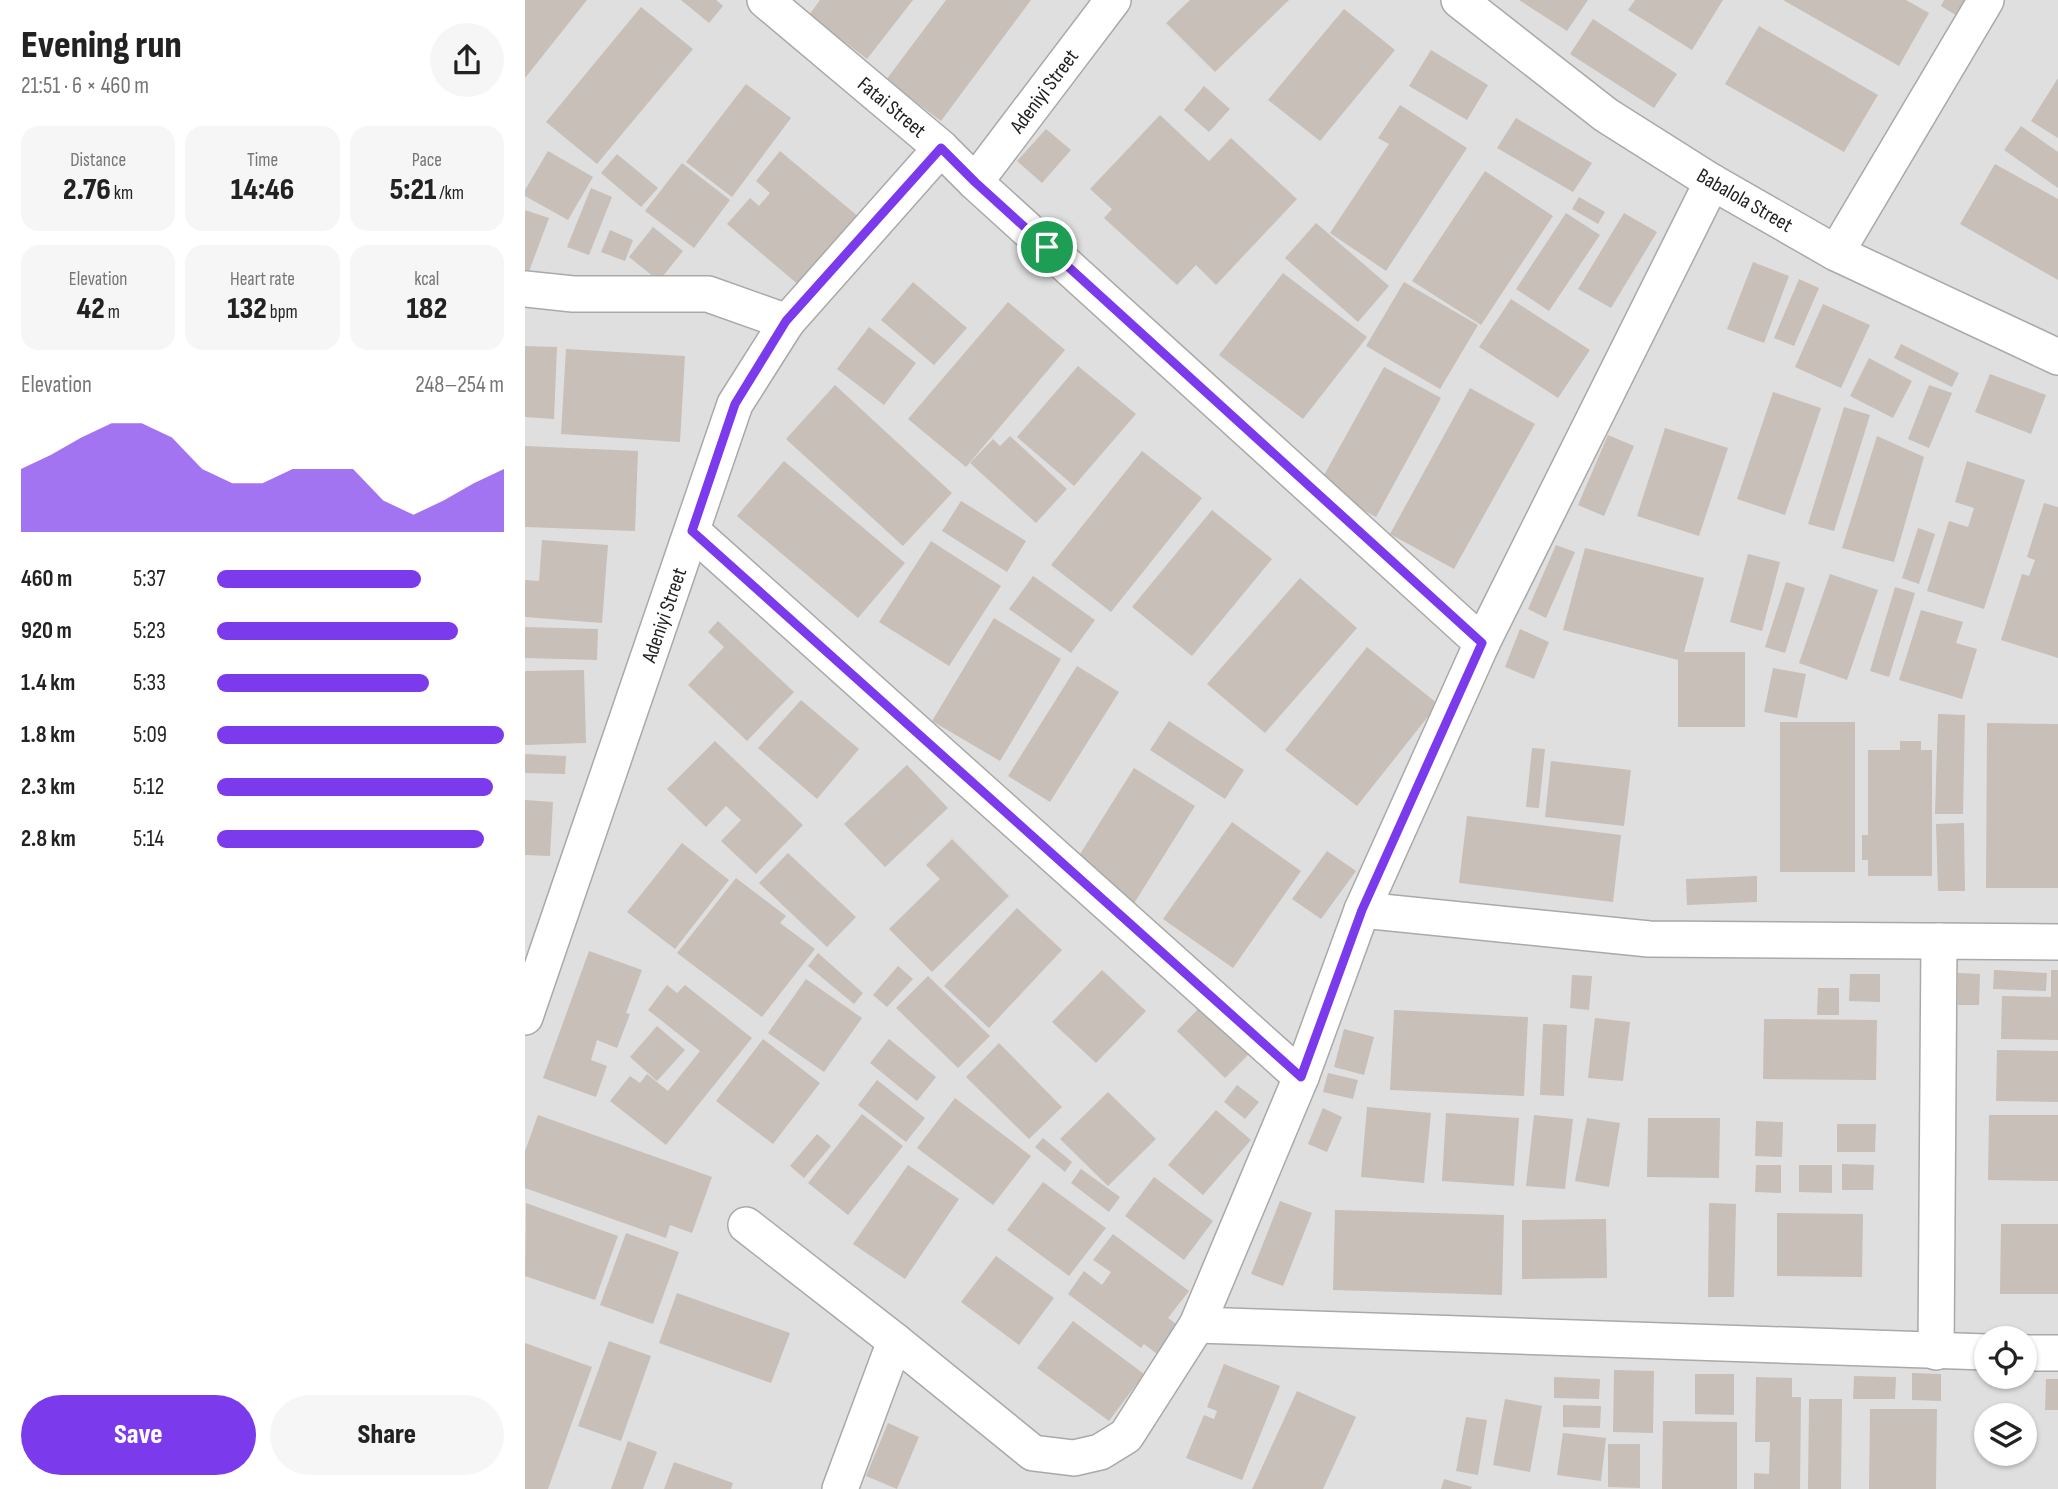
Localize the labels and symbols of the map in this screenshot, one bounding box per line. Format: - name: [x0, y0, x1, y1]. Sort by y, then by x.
- street label: Adeniyi Street: [1004, 44, 1084, 139]
- street label: Fatai Street: [852, 72, 931, 143]
- street label: Babalola Street: [1692, 163, 1797, 238]
- pin: [1017, 217, 1077, 277]
- street label: Adeniyi Street: [636, 565, 692, 667]

